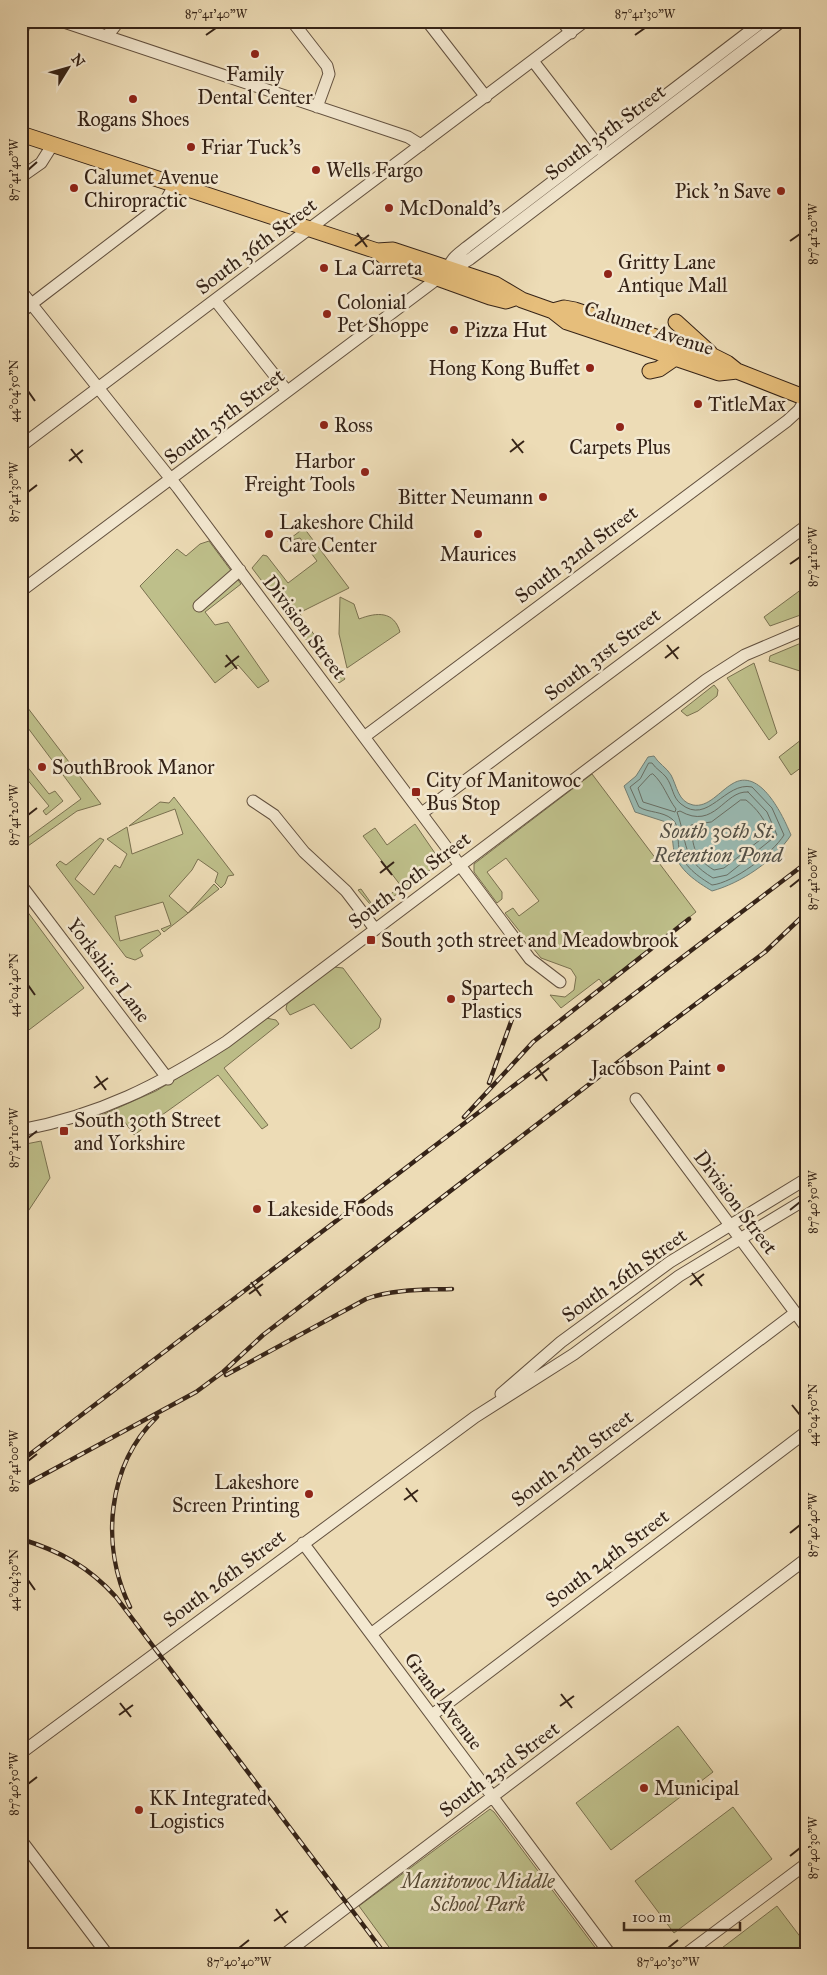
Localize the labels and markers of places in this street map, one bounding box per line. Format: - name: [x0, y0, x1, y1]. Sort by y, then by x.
- marker: Family Dental Center: [249, 48, 261, 60]
- place label: Family Dental Center: [197, 62, 313, 109]
- marker: Rogans Shoes: [127, 93, 139, 105]
- place label: Rogans Shoes: [77, 107, 189, 132]
- place label: Friar Tuck's: [201, 135, 301, 159]
- marker: Friar Tuck's: [185, 141, 197, 153]
- place label: Wells Fargo: [326, 158, 423, 183]
- marker: Wells Fargo: [310, 164, 322, 176]
- place label: Calumet Avenue Chiropractic: [84, 165, 219, 212]
- place label: Pick 'n Save: [675, 179, 771, 203]
- marker: Calumet Avenue Chiropractic: [68, 182, 80, 194]
- marker: Pick 'n Save: [775, 185, 787, 197]
- place label: McDonald's: [399, 196, 501, 220]
- marker: McDonald's: [383, 202, 395, 214]
- place label: Gritty Lane Antique Mall: [617, 250, 728, 298]
- place label: La Carreta: [334, 256, 423, 280]
- marker: La Carreta: [318, 262, 330, 274]
- marker: Gritty Lane Antique Mall: [602, 268, 614, 280]
- place label: Colonial Pet Shoppe: [337, 290, 429, 337]
- marker: Colonial Pet Shoppe: [321, 308, 333, 320]
- place label: Pizza Hut: [464, 318, 547, 342]
- marker: Pizza Hut: [448, 324, 460, 336]
- place label: Hong Kong Buffet: [428, 356, 580, 381]
- marker: Hong Kong Buffet: [584, 362, 596, 374]
- place label: TitleMax: [708, 392, 786, 416]
- marker: TitleMax: [692, 398, 704, 410]
- place label: Ross: [334, 413, 373, 437]
- marker: Ross: [318, 419, 330, 431]
- marker: Carpets Plus: [614, 421, 626, 433]
- place label: Carpets Plus: [569, 435, 671, 459]
- place label: Harbor Freight Tools: [244, 449, 356, 497]
- marker: Harbor Freight Tools: [359, 466, 371, 478]
- place label: Bitter Neumann: [398, 485, 533, 509]
- marker: Bitter Neumann: [537, 491, 549, 503]
- place label: Lakeshore Child Care Center: [279, 510, 414, 557]
- marker: Lakeshore Child Care Center: [263, 528, 275, 540]
- marker: Maurices: [472, 528, 484, 540]
- place label: Maurices: [440, 542, 516, 566]
- place label: SouthBrook Manor: [52, 755, 215, 779]
- marker: SouthBrook Manor: [36, 761, 48, 773]
- place label: City of Manitowoc Bus Stop: [426, 768, 581, 815]
- marker: City of Manitowoc Bus Stop: [410, 786, 422, 798]
- place label: South 30th street and Meadowbrook: [381, 928, 679, 952]
- marker: South 30th street and Meadowbrook: [365, 934, 377, 946]
- place label: Spartech Plastics: [461, 976, 533, 1023]
- marker: Spartech Plastics: [445, 993, 457, 1005]
- place label: Jacobson Paint: [589, 1056, 711, 1081]
- marker: Jacobson Paint: [715, 1062, 727, 1074]
- place label: South 30th Street and Yorkshire: [74, 1108, 221, 1155]
- marker: South 30th Street and Yorkshire: [58, 1125, 70, 1137]
- place label: Lakeside Foods: [267, 1197, 393, 1221]
- marker: Lakeside Foods: [251, 1203, 263, 1215]
- place label: Lakeshore Screen Printing: [172, 1470, 300, 1518]
- marker: Lakeshore Screen Printing: [303, 1488, 315, 1500]
- place label: Municipal: [654, 1776, 740, 1800]
- marker: Municipal: [638, 1782, 650, 1794]
- place label: KK Integrated Logistics: [149, 1786, 267, 1834]
- marker: KK Integrated Logistics: [133, 1804, 145, 1816]

